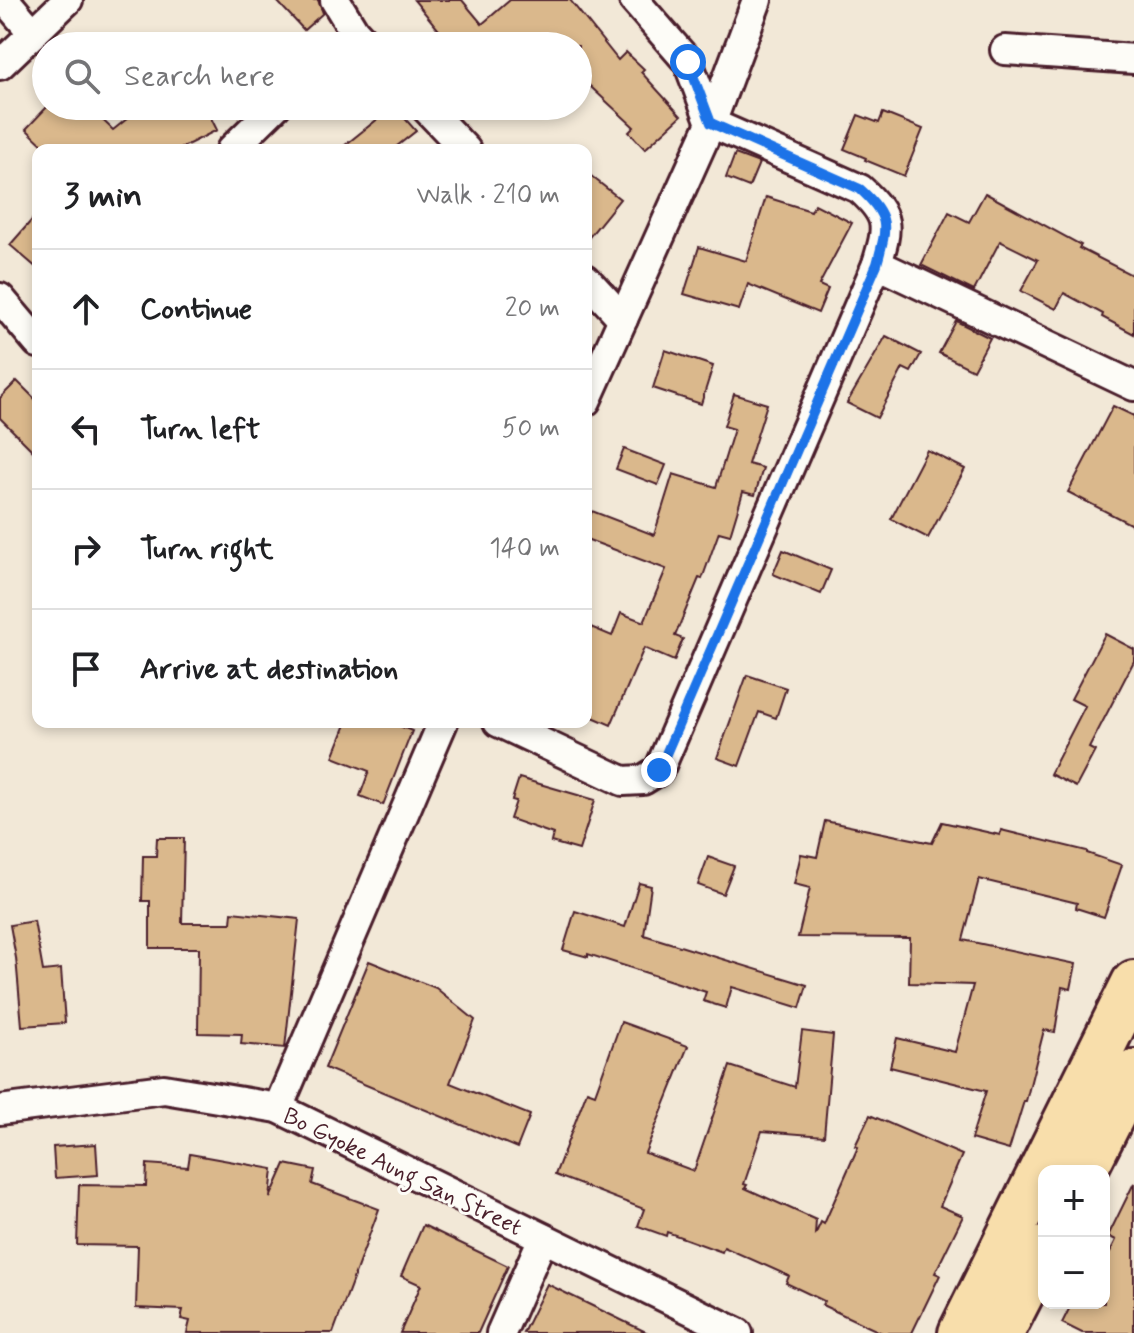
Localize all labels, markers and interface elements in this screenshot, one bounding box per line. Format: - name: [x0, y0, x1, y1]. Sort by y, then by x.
- search box: [32, 32, 592, 120]
- route start: [670, 44, 706, 80]
- icon: search: [60, 54, 104, 98]
- text: Search here: [124, 57, 275, 96]
- text: 3 min: [64, 174, 142, 219]
- text: Walk · 210 m: [417, 179, 560, 213]
- icon: ahead: [64, 287, 108, 331]
- text: Continue: [140, 290, 252, 329]
- text: 20 m: [505, 292, 560, 326]
- icon: left: [64, 407, 108, 451]
- text: Turn left: [140, 410, 260, 449]
- text: 50 m: [502, 412, 560, 446]
- icon: right: [64, 527, 108, 571]
- text: Turn right: [140, 530, 273, 569]
- text: 140 m: [489, 532, 560, 566]
- icon: arrive: [64, 647, 108, 691]
- text: Arrive at destination: [140, 650, 398, 689]
- route end: [641, 752, 677, 788]
- street label: Bo Gyoke Aung San Street: [276, 1101, 527, 1246]
- map controls: [1038, 1165, 1110, 1309]
- button: +: [1038, 1165, 1110, 1237]
- button: −: [1038, 1237, 1110, 1309]

